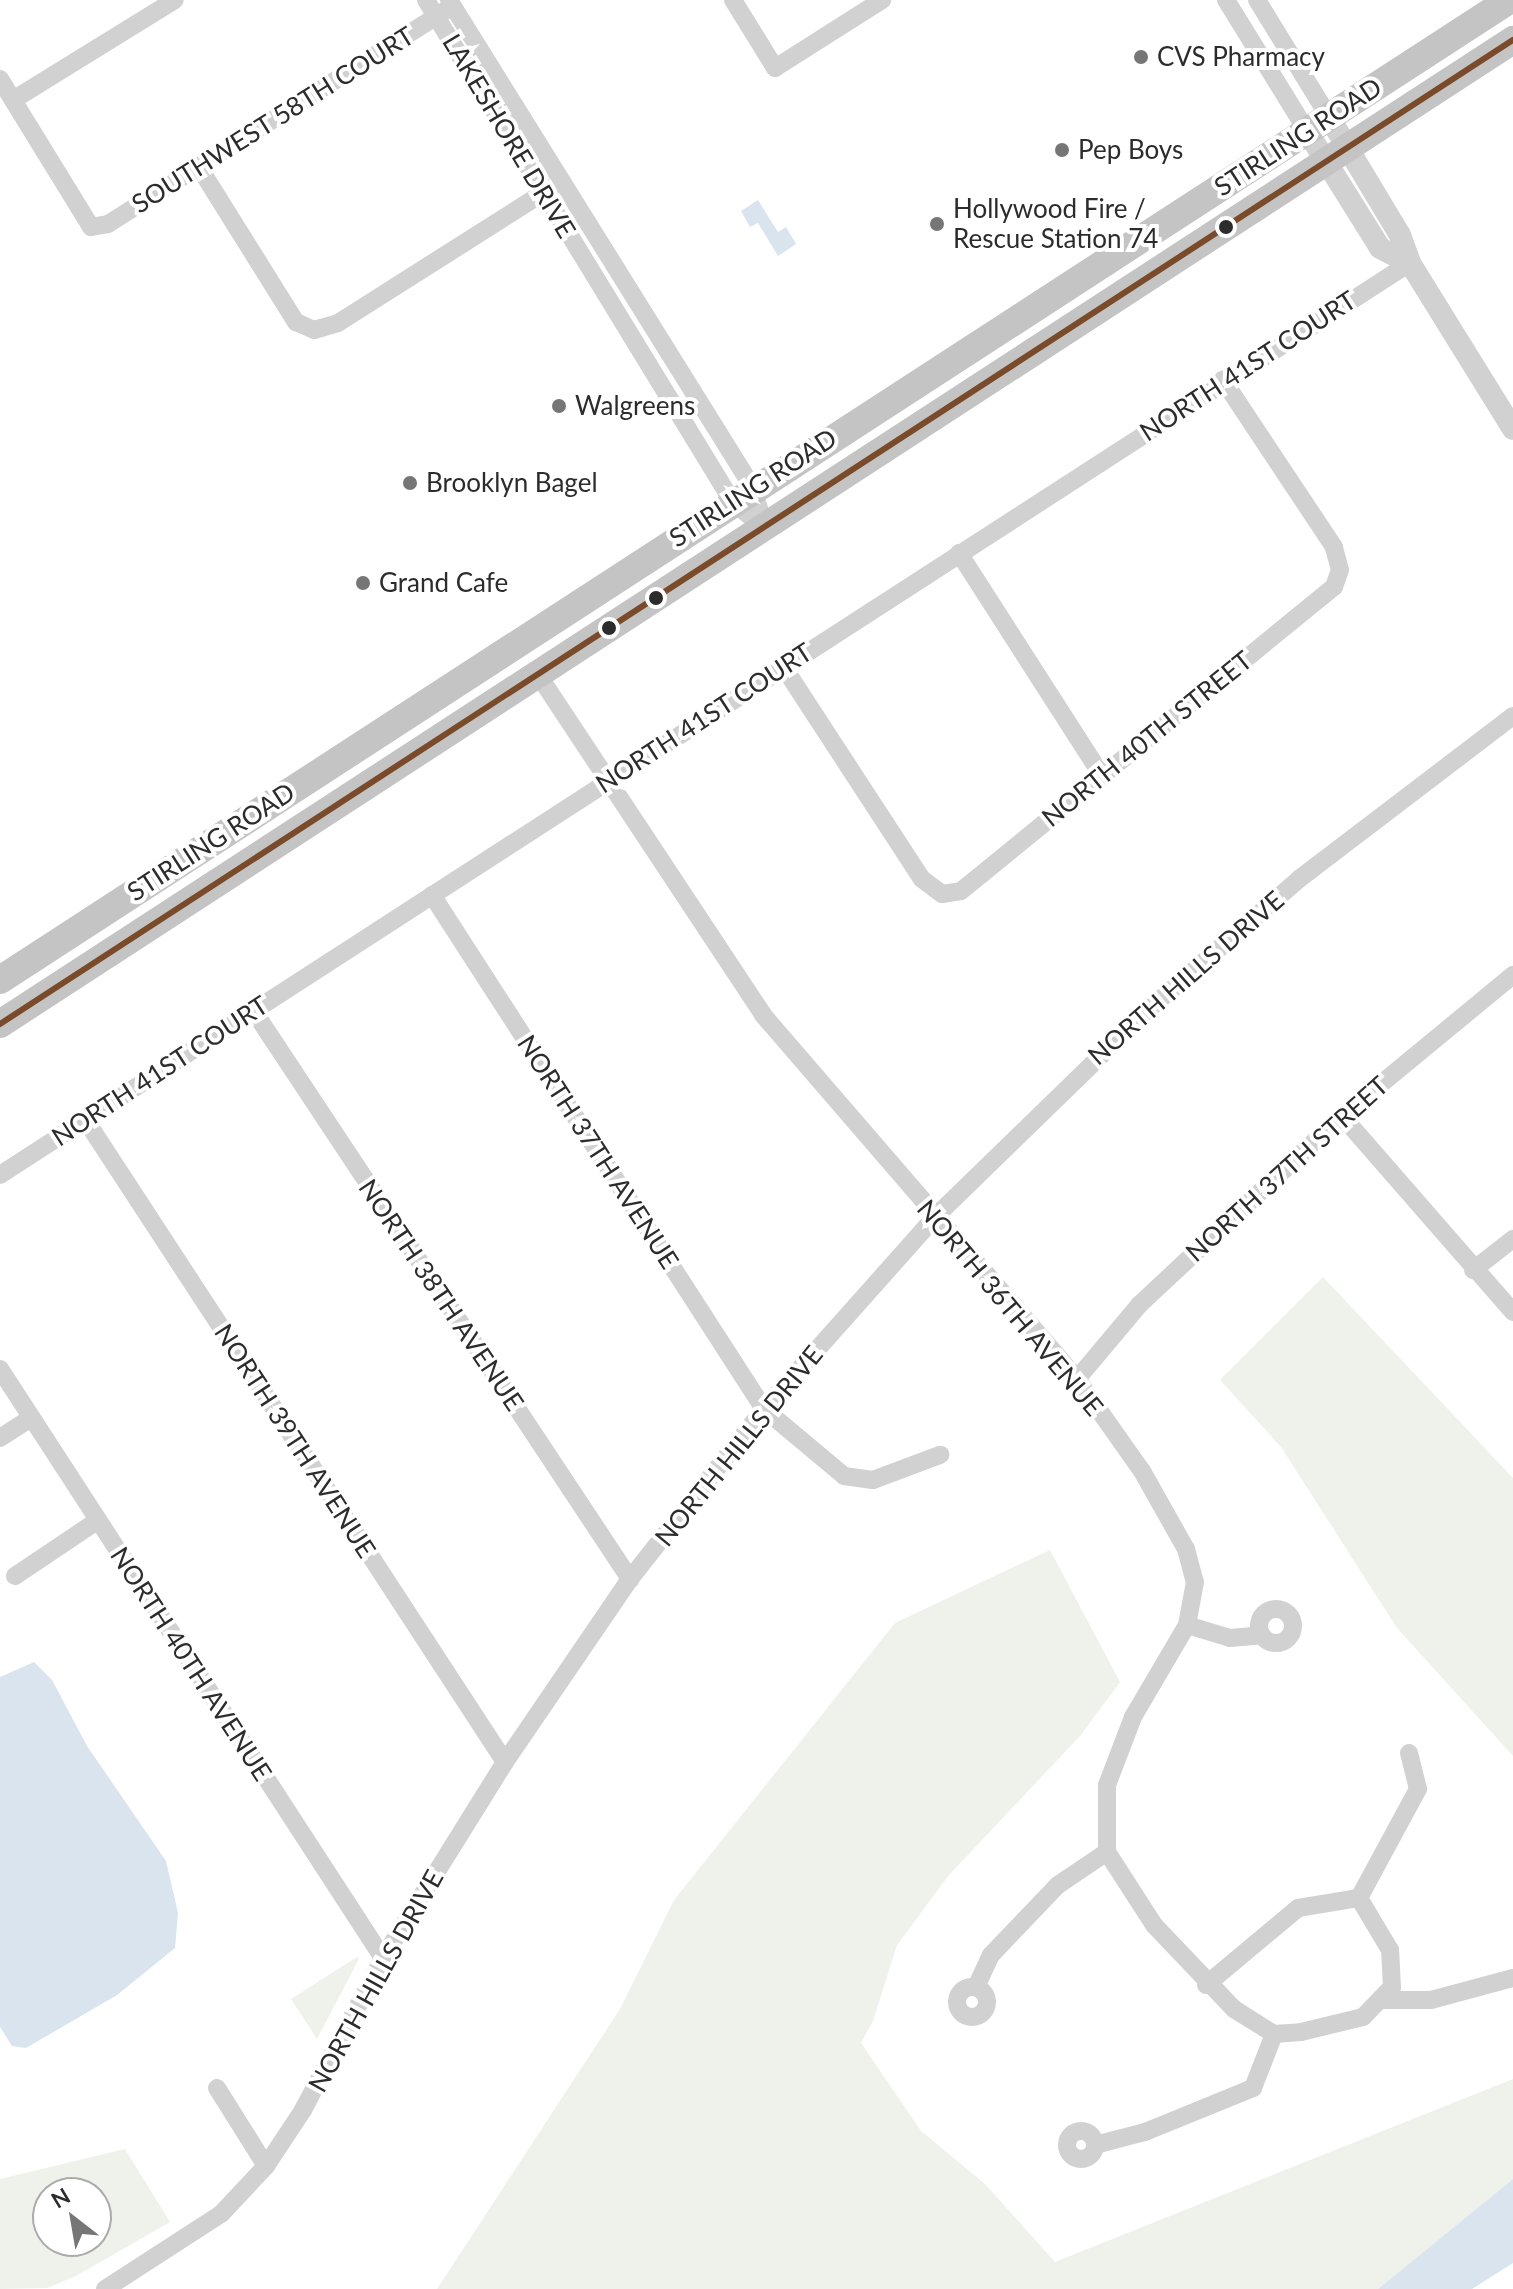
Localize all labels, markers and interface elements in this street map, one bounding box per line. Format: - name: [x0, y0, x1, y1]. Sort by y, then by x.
- street label: SOUTHWEST 58TH COURT: [126, 20, 420, 220]
- street label: LAKESHORE DRIVE: [436, 29, 582, 243]
- place label: CVS Pharmacy: [1157, 41, 1325, 73]
- marker: CVS Pharmacy: [1132, 48, 1150, 66]
- street label: STIRLING ROAD: [1209, 71, 1387, 203]
- place label: Pep Boys: [1078, 134, 1183, 166]
- marker: Pep Boys: [1053, 141, 1071, 159]
- place label: Hollywood Fire / Rescue Station 74: [953, 193, 1158, 254]
- marker: Hollywood Fire / Rescue Station 74: [928, 215, 946, 233]
- unlabelled marker: [1218, 219, 1234, 235]
- street label: NORTH 41ST COURT: [1134, 284, 1362, 448]
- place label: Walgreens: [575, 390, 695, 422]
- marker: Walgreens: [550, 397, 568, 415]
- street label: STIRLING ROAD: [664, 422, 842, 554]
- place label: Brooklyn Bagel: [426, 467, 598, 499]
- marker: Brooklyn Bagel: [401, 474, 419, 492]
- place label: Grand Cafe: [379, 567, 508, 599]
- marker: Grand Cafe: [354, 574, 372, 592]
- unlabelled marker: [648, 590, 664, 606]
- unlabelled marker: [601, 620, 617, 636]
- street label: NORTH 41ST COURT: [590, 636, 818, 800]
- street label: NORTH 40TH STREET: [1036, 645, 1258, 833]
- street label: STIRLING ROAD: [122, 776, 300, 908]
- street label: NORTH HILLS DRIVE: [1082, 885, 1290, 1071]
- street label: NORTH 41ST COURT: [46, 989, 274, 1153]
- street label: NORTH 37TH AVENUE: [511, 1029, 685, 1275]
- street label: NORTH 37TH STREET: [1179, 1070, 1395, 1268]
- street label: NORTH 38TH AVENUE: [352, 1173, 530, 1417]
- street label: NORTH 36TH AVENUE: [910, 1193, 1110, 1423]
- street label: NORTH 39TH AVENUE: [208, 1318, 382, 1564]
- street label: NORTH HILLS DRIVE: [649, 1340, 829, 1552]
- street label: NORTH 40TH AVENUE: [104, 1541, 278, 1787]
- street label: NORTH HILLS DRIVE: [302, 1865, 450, 2097]
- north arrow: [32, 2177, 112, 2257]
- text: N: [46, 2182, 75, 2214]

